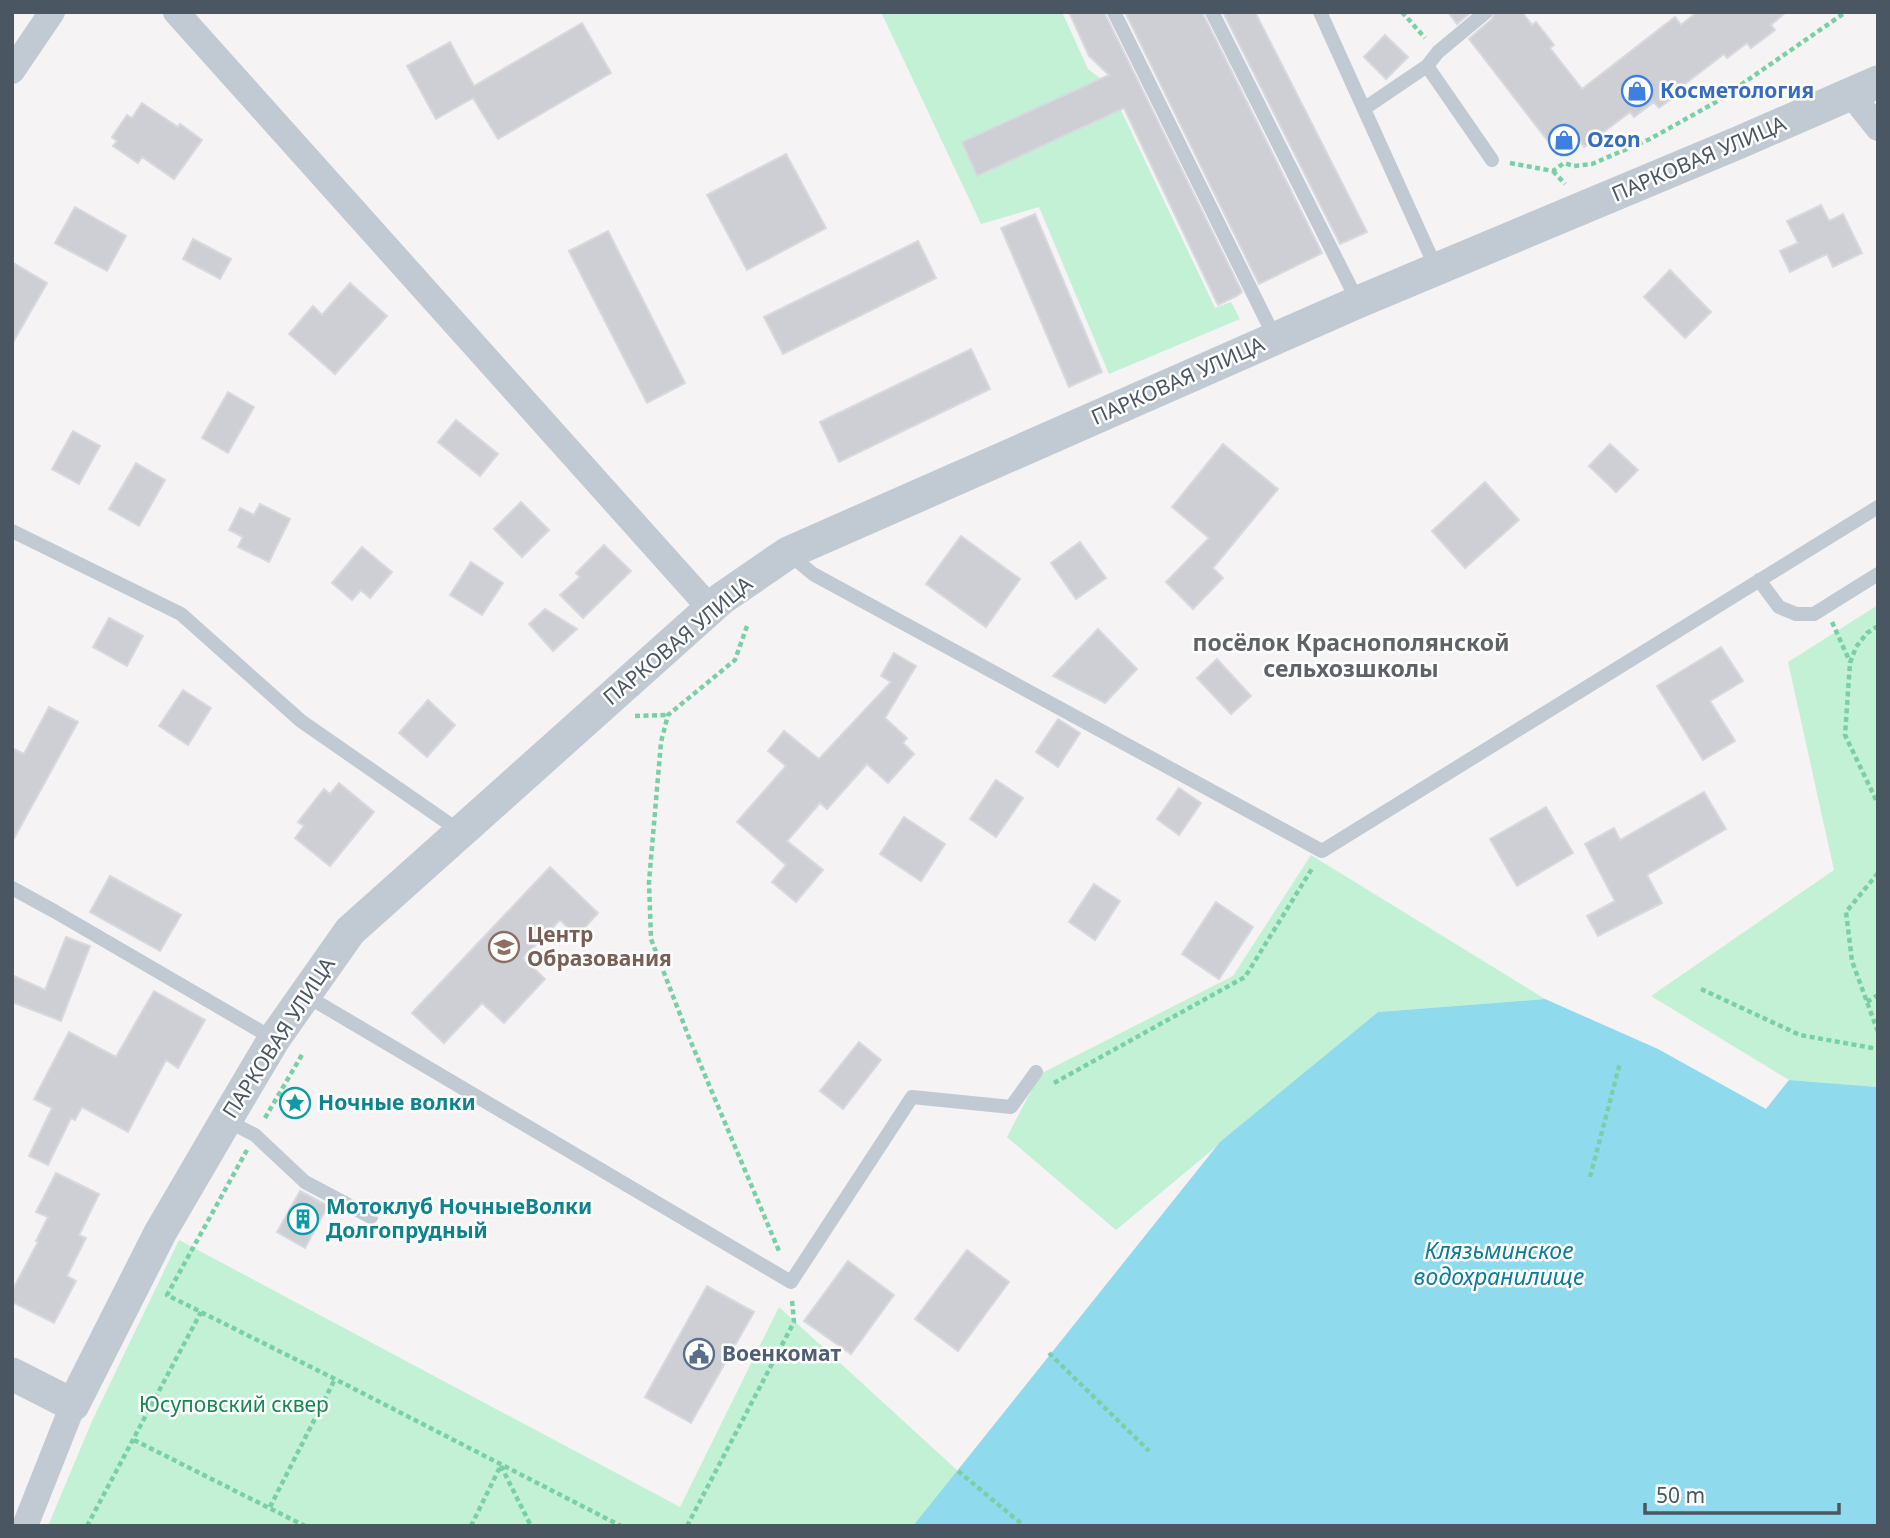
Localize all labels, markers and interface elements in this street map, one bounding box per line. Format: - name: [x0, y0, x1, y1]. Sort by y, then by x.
- shop icon: Косметология: [1620, 74, 1654, 108]
- place label: Косметология: [1660, 76, 1814, 104]
- street label: ПАРКОВАЯ УЛИЦА: [1607, 109, 1791, 207]
- shop icon: Ozon: [1547, 123, 1581, 157]
- place label: Ozon: [1587, 125, 1641, 153]
- street label: ПАРКОВАЯ УЛИЦА: [1087, 329, 1269, 431]
- street label: ПАРКОВАЯ УЛИЦА: [597, 569, 758, 711]
- district label: посёлок Краснополянской сельхозшколы: [1192, 626, 1510, 684]
- place label: Центр Образования: [527, 920, 672, 972]
- school or university icon: Центр Образования: [487, 930, 521, 964]
- street label: ПАРКОВАЯ УЛИЦА: [216, 951, 341, 1123]
- place icon: Ночные волки: [278, 1086, 312, 1120]
- place label: Ночные волки: [318, 1088, 476, 1116]
- place label: Мотоклуб НочныеВолки Долгопрудный: [326, 1192, 592, 1244]
- building icon: Мотоклуб НочныеВолки Долгопрудный: [286, 1202, 320, 1236]
- water label: Клязьминское водохранилище: [1414, 1234, 1584, 1292]
- public building icon: Военкомат: [682, 1337, 716, 1371]
- place label: Военкомат: [722, 1339, 841, 1367]
- park label: Юсуповский сквер: [139, 1390, 329, 1418]
- scale bar: [1645, 1472, 1839, 1516]
- text: 50 m: [1656, 1481, 1705, 1509]

